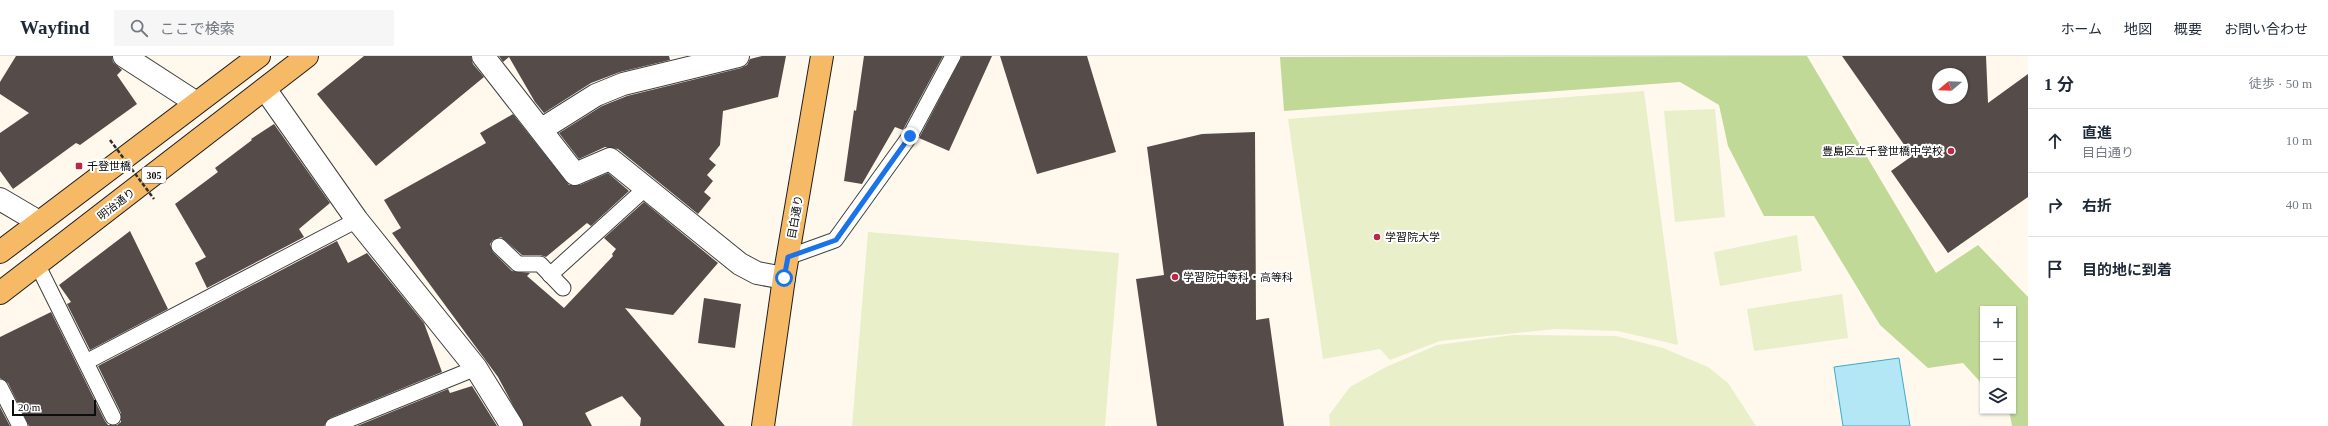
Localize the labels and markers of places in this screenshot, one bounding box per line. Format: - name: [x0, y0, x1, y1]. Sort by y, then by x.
- place label: 豊島区立千登世橋中学校: [1822, 145, 1943, 157]
- marker: 豊島区立千登世橋中学校: [1946, 146, 1956, 156]
- place label: 千登世橋: [87, 160, 131, 172]
- marker: 千登世橋: [74, 161, 84, 171]
- place label: 学習院大学: [1385, 231, 1440, 243]
- marker: 学習院大学: [1372, 232, 1382, 242]
- place label: 学習院中等科・高等科: [1183, 271, 1293, 283]
- marker: 学習院中等科・高等科: [1170, 272, 1180, 282]

